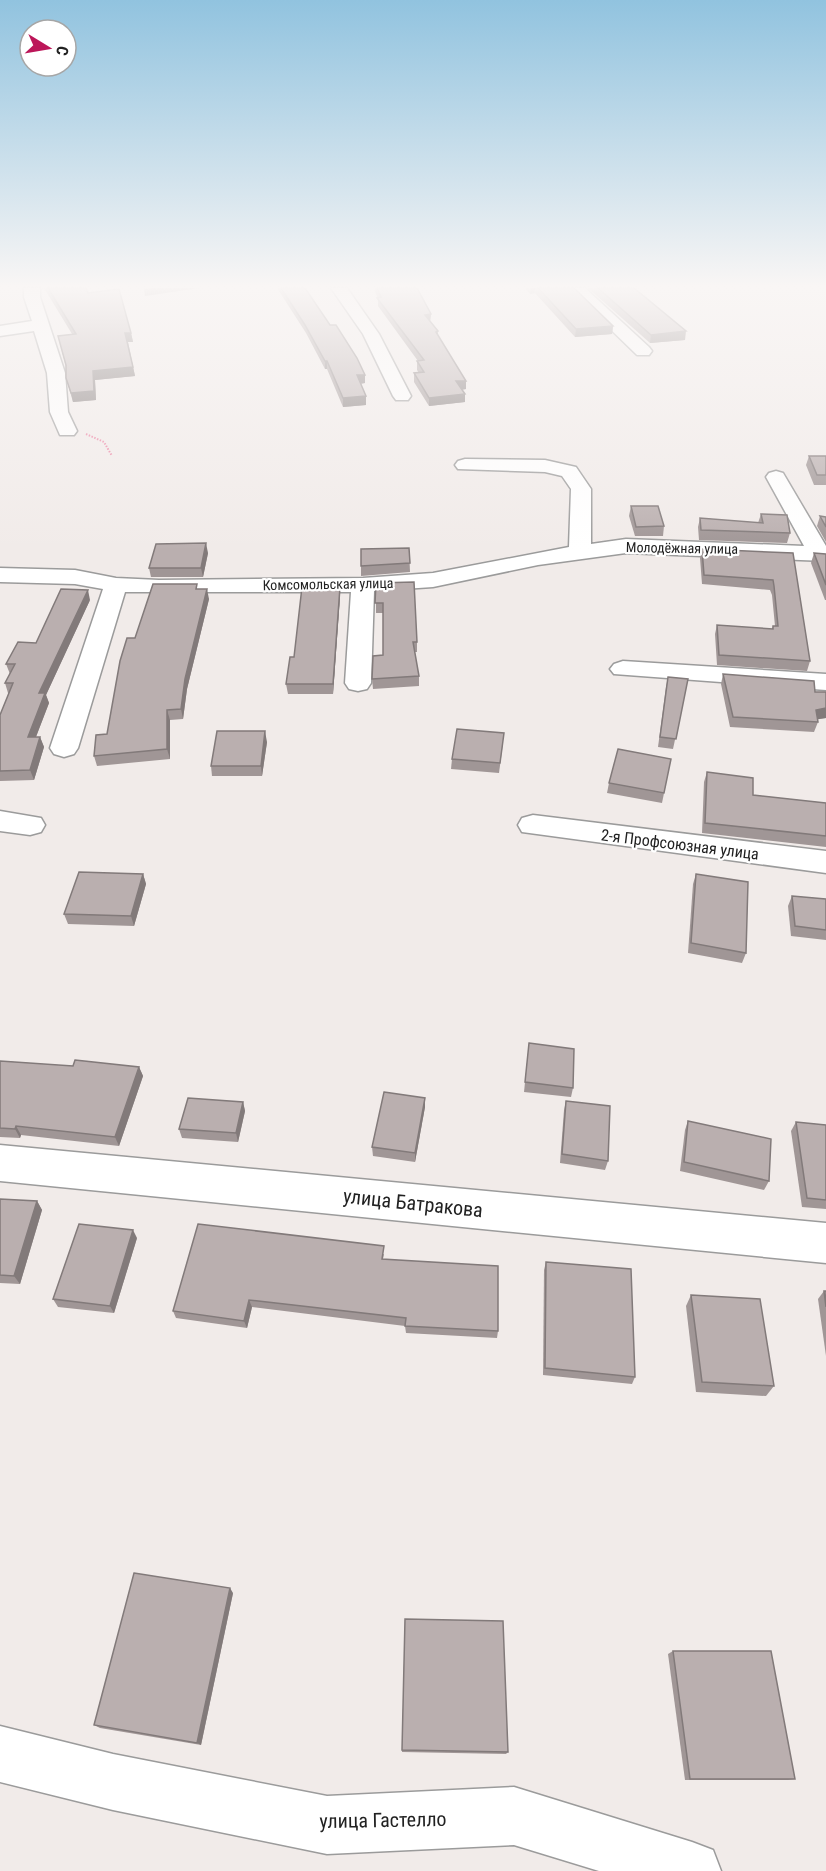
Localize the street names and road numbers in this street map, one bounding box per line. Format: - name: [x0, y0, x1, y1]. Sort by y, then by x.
- street label: Молодёжная улица: [626, 539, 738, 557]
- street label: Комсомольская улица: [262, 575, 394, 593]
- street label: 2-я Профсоюзная улица: [600, 825, 760, 864]
- street label: улица Батракова: [342, 1184, 484, 1222]
- street label: улица Гастелло: [319, 1807, 447, 1833]

